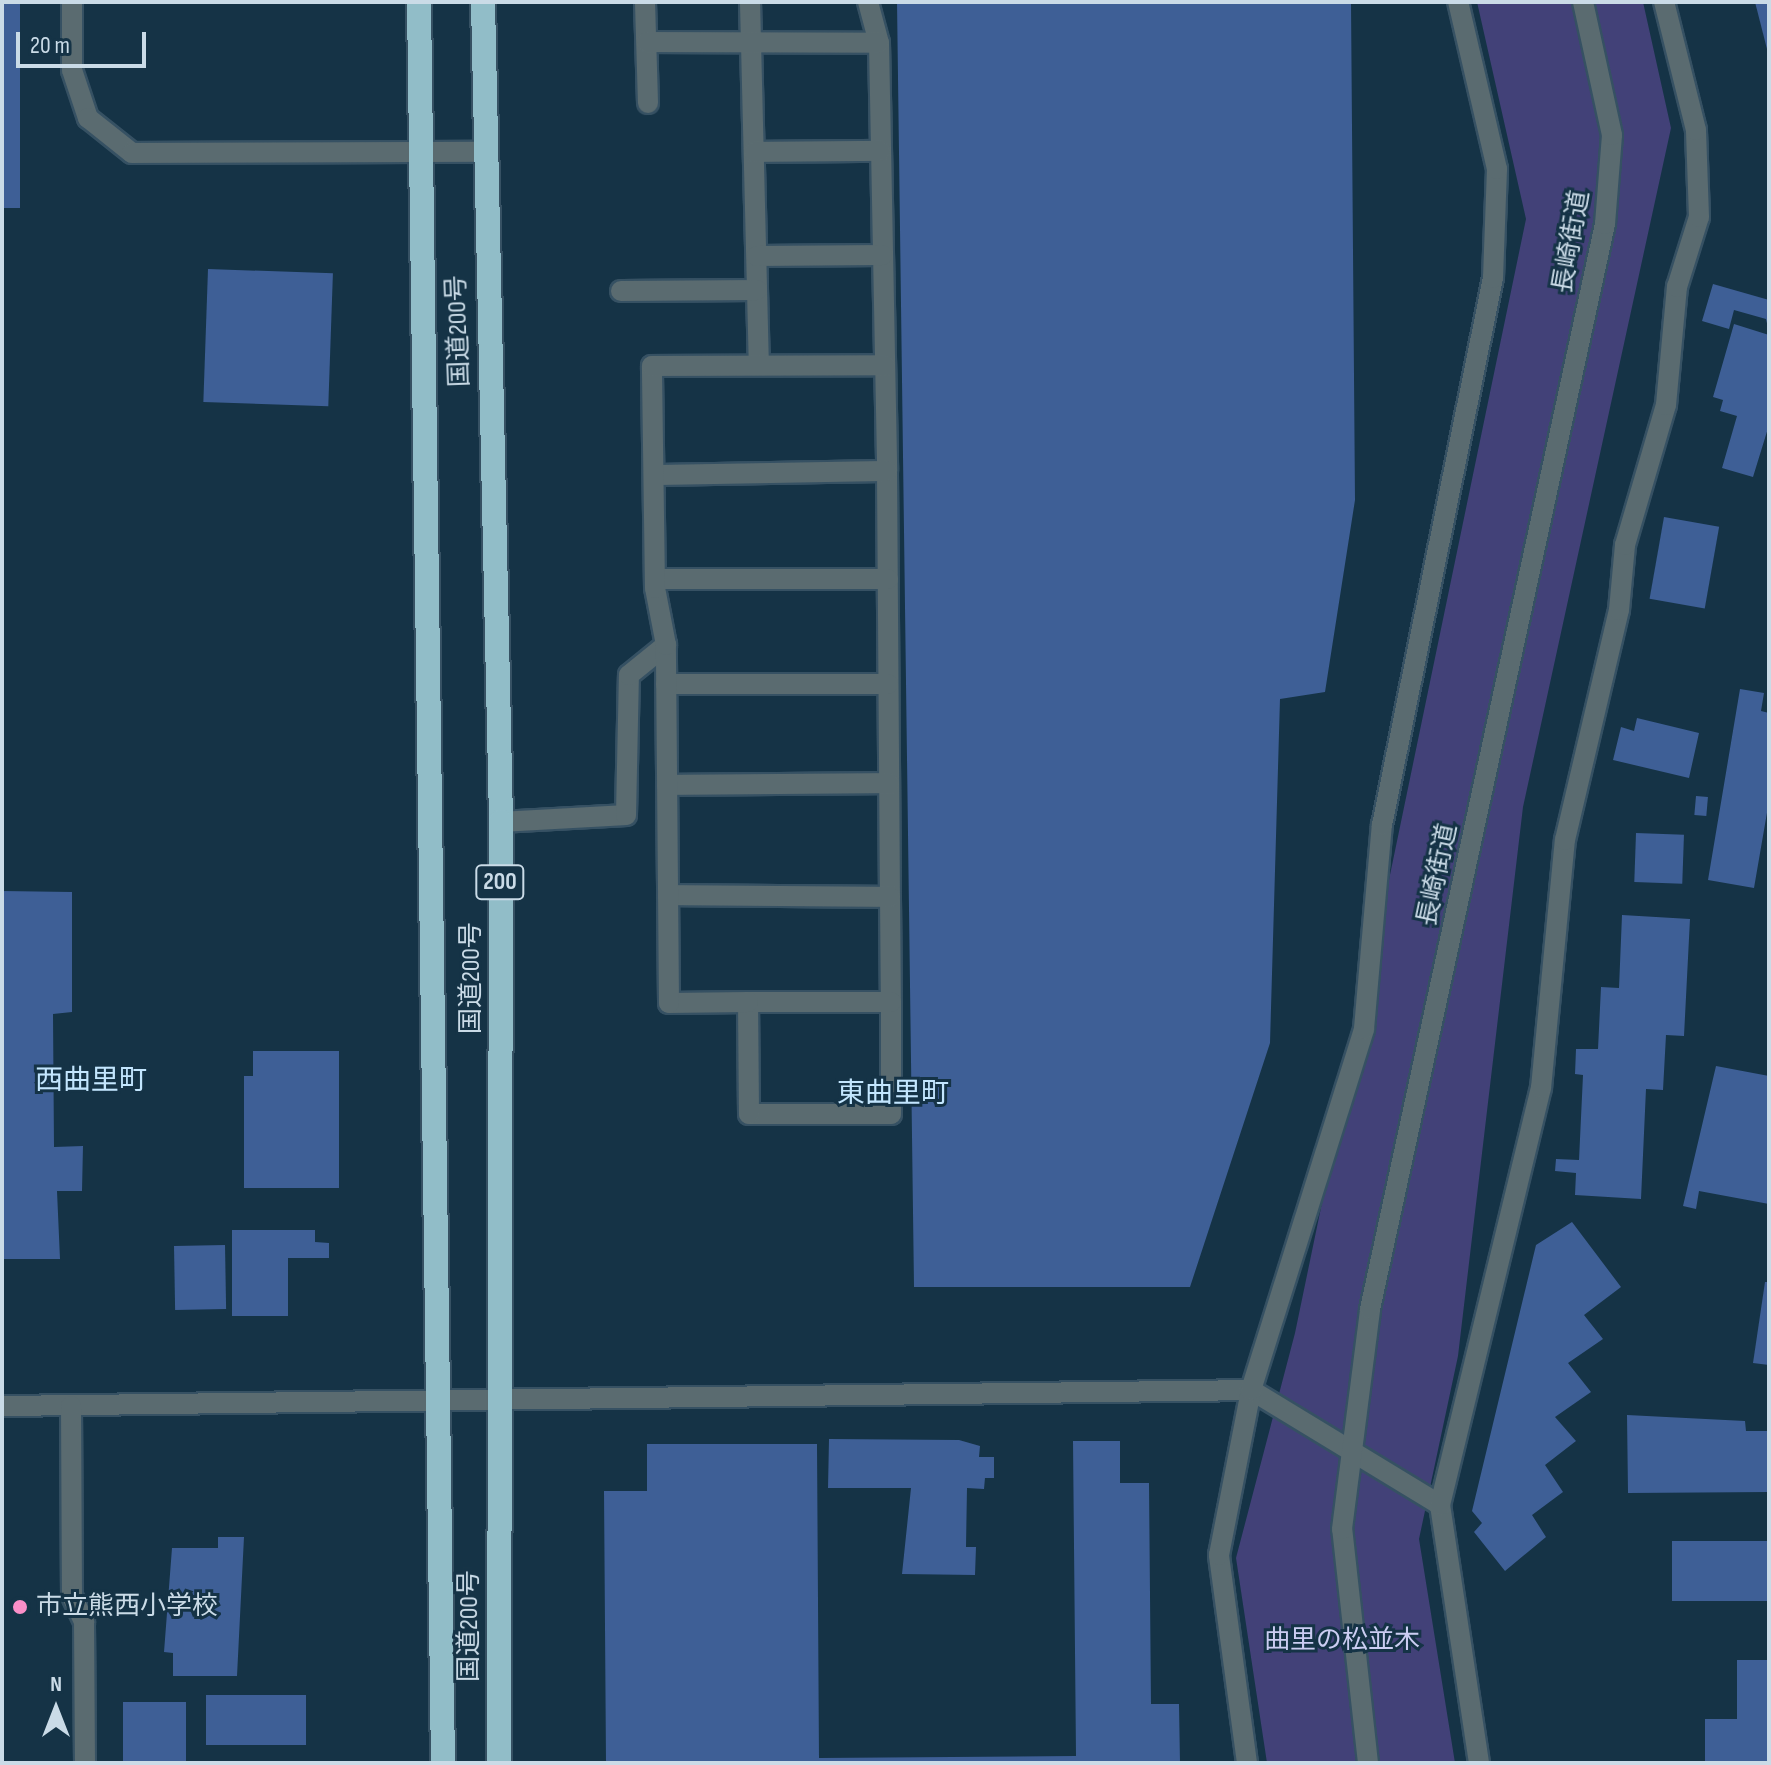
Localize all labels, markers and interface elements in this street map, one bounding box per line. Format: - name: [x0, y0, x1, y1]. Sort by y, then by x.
- scale bar: [20, 16, 150, 66]
- text: 20 m: [30, 31, 70, 60]
- street label: 長崎街道: [1548, 188, 1596, 296]
- street label: 国道200号: [441, 275, 477, 387]
- street label: 長崎街道: [1412, 821, 1464, 929]
- road number: 200: [474, 862, 526, 902]
- street label: 国道200号: [456, 922, 488, 1034]
- district label: 西曲里町: [35, 1064, 147, 1098]
- district label: 東曲里町: [837, 1077, 949, 1111]
- street label: 国道200号: [454, 1570, 486, 1682]
- place label: 市立熊西小学校: [36, 1591, 218, 1623]
- marker: 市立熊西小学校: [11, 1598, 29, 1616]
- park label: 曲里の松並木: [1264, 1625, 1420, 1657]
- north arrow: [16, 1669, 96, 1749]
- text: N: [50, 1671, 62, 1698]

